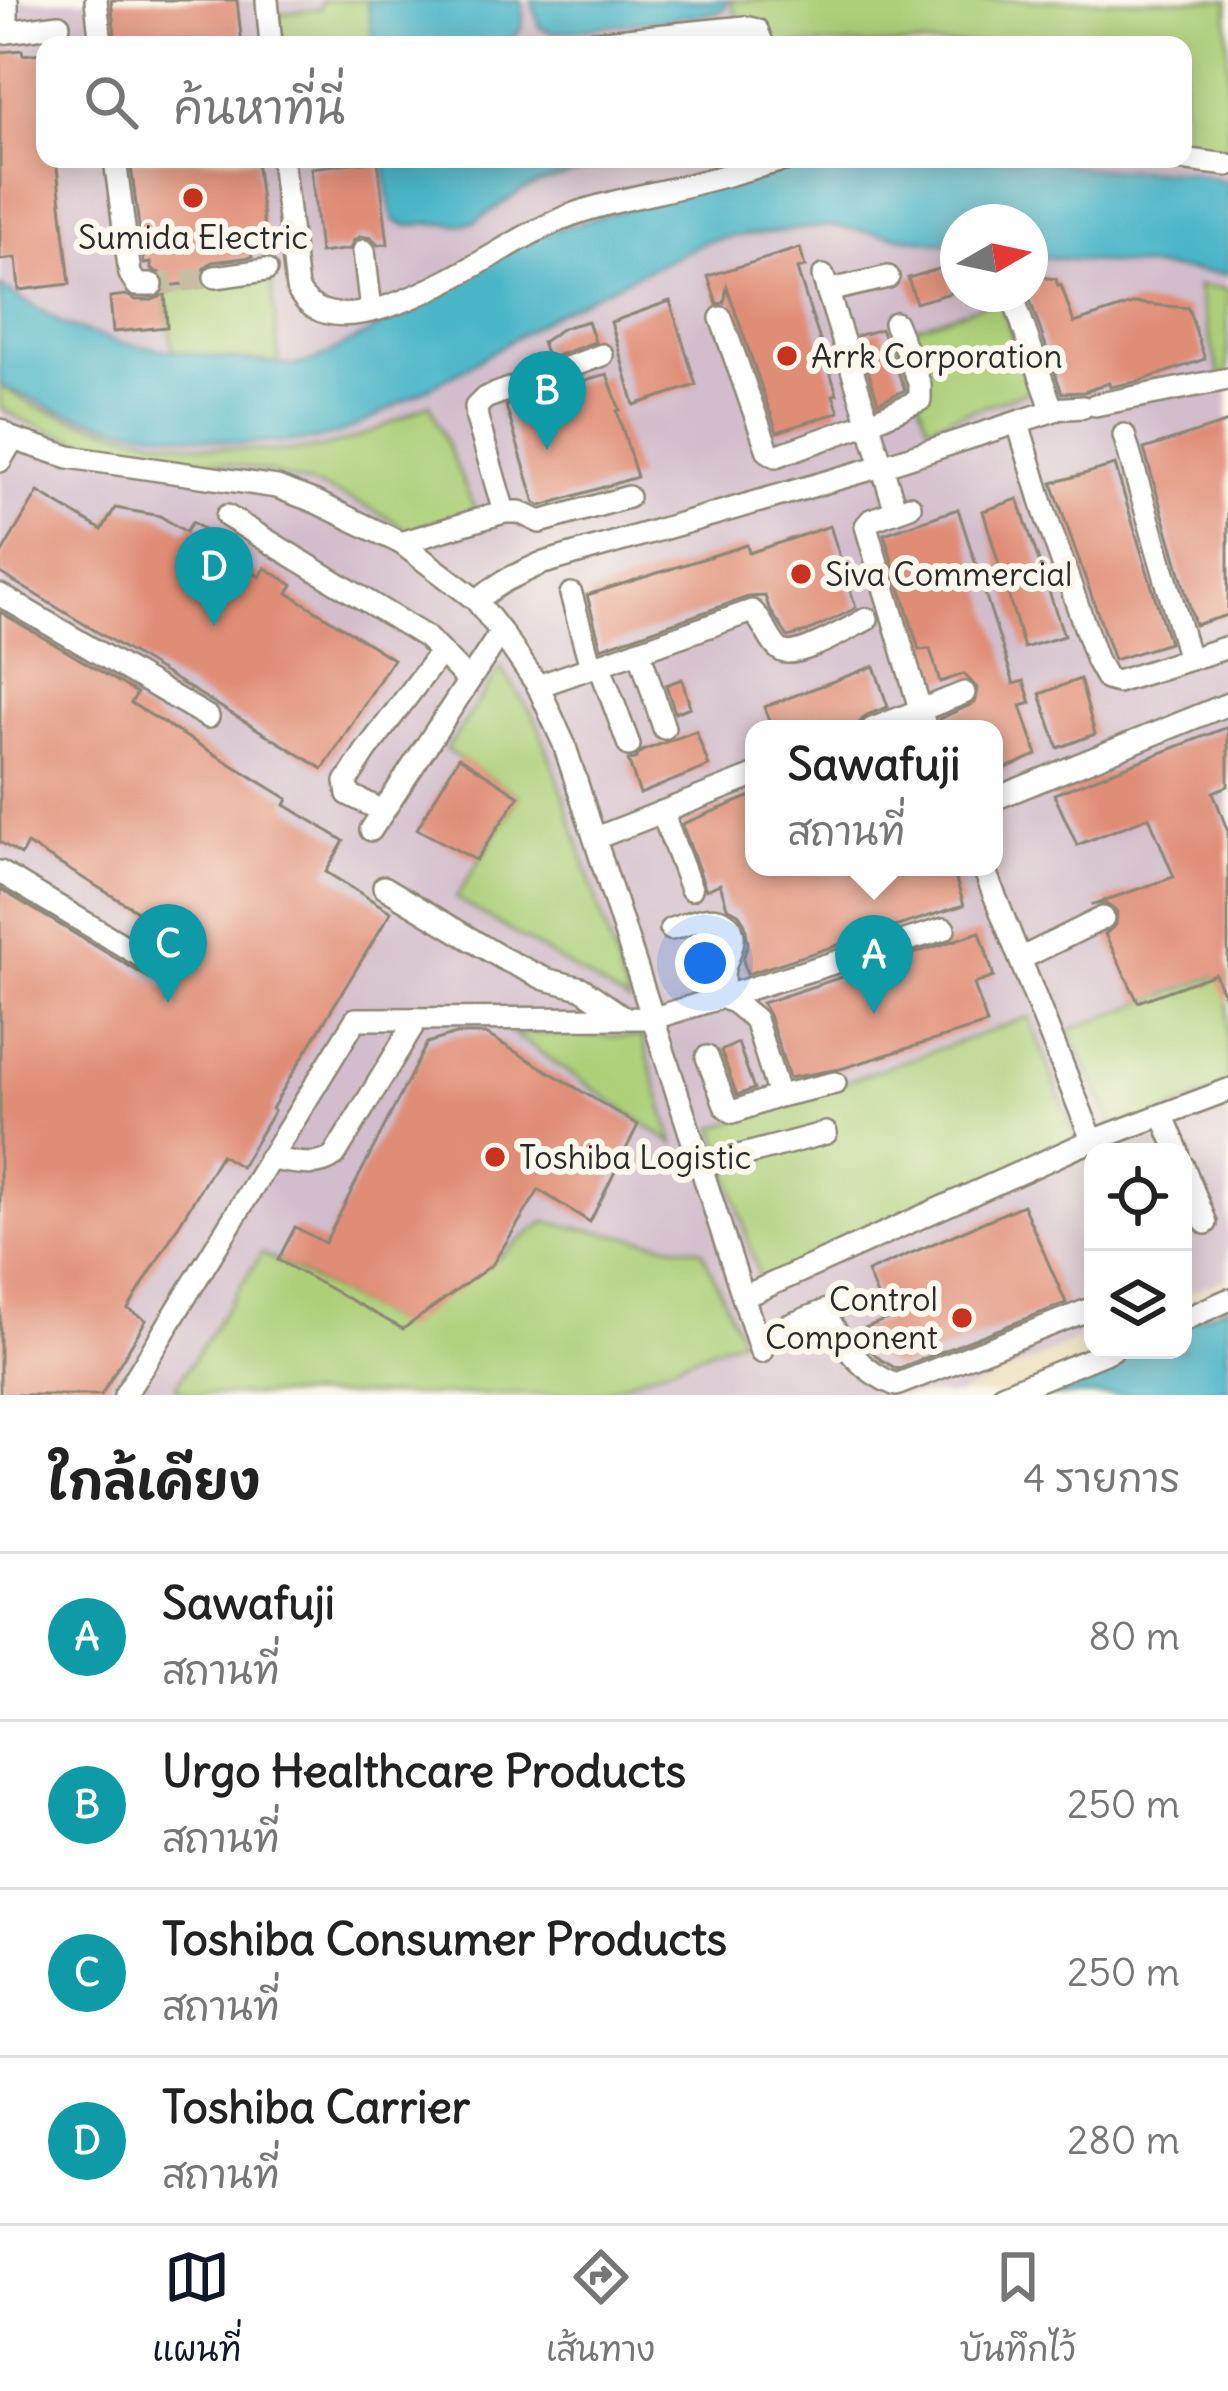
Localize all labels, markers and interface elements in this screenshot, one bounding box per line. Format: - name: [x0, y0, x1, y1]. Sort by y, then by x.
- search box: [36, 36, 1192, 168]
- icon: search: [78, 69, 144, 135]
- text: ค้นหาที่นี่: [174, 80, 345, 136]
- marker: Sumida Electric: [180, 185, 206, 211]
- north arrow: [940, 204, 1048, 312]
- place label: Sumida Electric: [78, 216, 308, 258]
- place label: Arrk Corporation: [811, 335, 1063, 377]
- marker: Arrk Corporation: [774, 343, 800, 369]
- pin: B: [508, 351, 586, 450]
- pin: D: [175, 527, 253, 626]
- place label: Siva Commercial: [825, 553, 1072, 595]
- marker: Siva Commercial: [788, 561, 814, 587]
- popup: [745, 720, 1003, 876]
- text: Sawafuji: [788, 736, 960, 792]
- text: สถานที่: [788, 807, 905, 856]
- pin: C: [129, 904, 207, 1003]
- pin: A: [835, 915, 913, 1014]
- your location: [675, 933, 735, 993]
- place label: Toshiba Logistic: [519, 1136, 751, 1178]
- map controls: [1084, 1143, 1192, 1359]
- button: locate: [1084, 1143, 1192, 1251]
- marker: Toshiba Logistic: [482, 1144, 508, 1170]
- button: layers: [1084, 1251, 1192, 1359]
- place label: Control Component: [765, 1278, 938, 1358]
- marker: Control Component: [949, 1305, 975, 1331]
- text: ใกล้เคียง: [48, 1449, 260, 1513]
- text: 4 รายการ: [1023, 1454, 1180, 1503]
- text: Sawafuji: [162, 1575, 335, 1631]
- text: A: [74, 1612, 100, 1661]
- text: 80 m: [1088, 1612, 1180, 1661]
- text: สถานที่: [162, 1646, 280, 1695]
- text: Urgo Healthcare Products: [162, 1743, 686, 1799]
- text: B: [74, 1780, 100, 1829]
- text: 250 m: [1067, 1780, 1180, 1829]
- text: สถานที่: [162, 1814, 280, 1863]
- text: Toshiba Consumer Products: [162, 1911, 727, 1967]
- text: C: [74, 1948, 100, 1997]
- text: 250 m: [1067, 1948, 1180, 1997]
- text: สถานที่: [162, 1982, 280, 2031]
- text: Toshiba Carrier: [162, 2079, 470, 2135]
- text: D: [73, 2116, 101, 2165]
- text: 280 m: [1067, 2116, 1180, 2165]
- text: สถานที่: [162, 2150, 280, 2199]
- tab: แผนที่: [152, 2244, 241, 2374]
- tab: เส้นทาง: [546, 2244, 655, 2374]
- tab: บันทึกไว้: [960, 2244, 1076, 2374]

